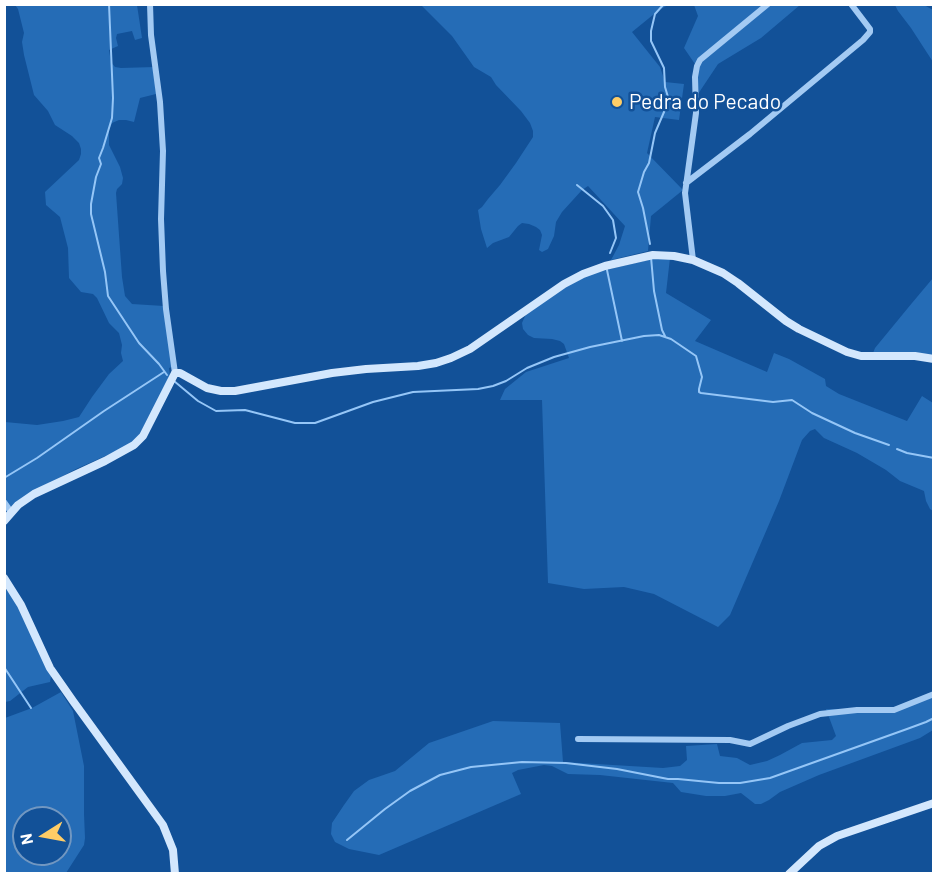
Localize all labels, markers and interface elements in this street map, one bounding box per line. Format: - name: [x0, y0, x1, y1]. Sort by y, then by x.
- place label: Pedra do Pecado: [629, 89, 781, 115]
- marker: Pedra do Pecado: [610, 95, 624, 109]
- north arrow: [12, 806, 72, 866]
- text: N: [15, 832, 36, 846]

